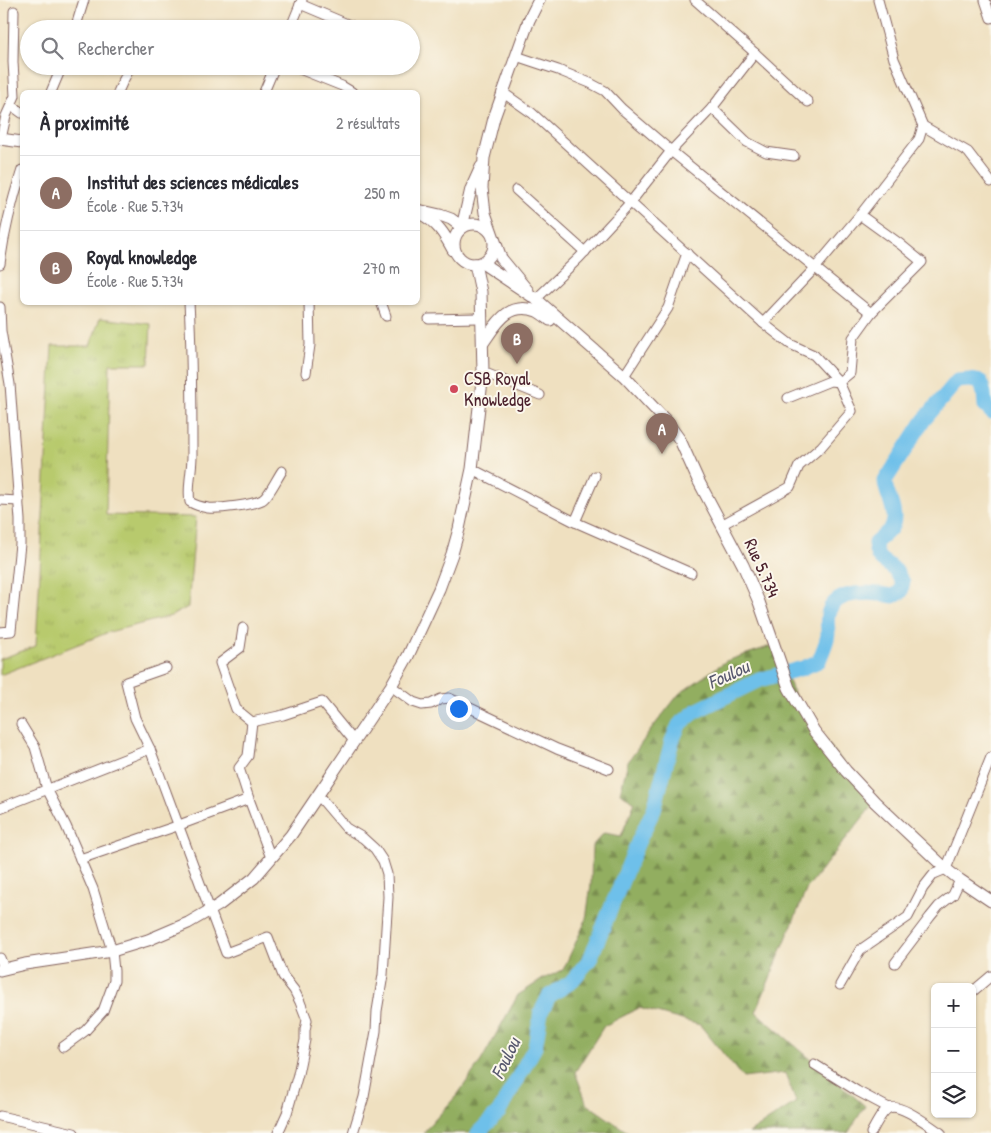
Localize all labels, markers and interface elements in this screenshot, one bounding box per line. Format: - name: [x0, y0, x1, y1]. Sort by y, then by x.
- search box: [20, 20, 420, 75]
- icon: search: [38, 34, 66, 62]
- text: Rechercher: [78, 35, 155, 61]
- text: À proximité: [40, 108, 129, 137]
- text: 2 résultats: [336, 112, 400, 134]
- text: Institut des sciences médicales: [87, 169, 298, 195]
- text: A: [52, 182, 60, 204]
- text: 250 m: [364, 182, 400, 204]
- text: École · Rue 5.734: [87, 195, 183, 217]
- text: Royal knowledge: [87, 244, 197, 270]
- text: B: [52, 257, 60, 279]
- text: 270 m: [363, 257, 400, 279]
- text: École · Rue 5.734: [87, 270, 183, 292]
- pin: B: [501, 323, 533, 364]
- place label: CSB Royal Knowledge: [464, 366, 531, 412]
- marker: CSB Royal Knowledge: [448, 383, 460, 395]
- pin: A: [646, 413, 678, 454]
- street label: Rue 5.734: [738, 534, 787, 601]
- water label: Foulou: [703, 653, 754, 695]
- your location: [446, 696, 472, 722]
- map controls: [931, 983, 976, 1118]
- button: +: [931, 983, 976, 1028]
- button: −: [931, 1028, 976, 1073]
- water label: Foulou: [484, 1032, 527, 1083]
- button: layers: [931, 1073, 976, 1118]

